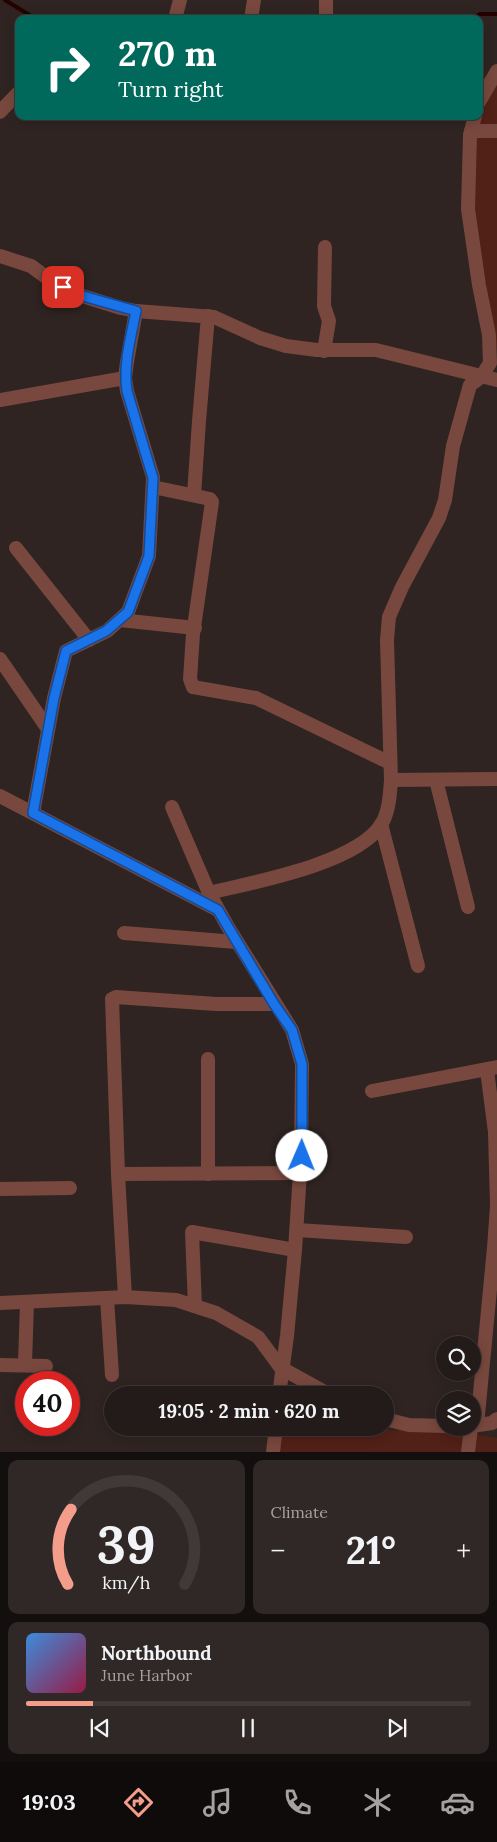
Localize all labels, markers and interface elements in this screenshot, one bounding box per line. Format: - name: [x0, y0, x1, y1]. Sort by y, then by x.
- text: 270 m: [118, 31, 217, 76]
- icon: right: [35, 35, 100, 100]
- text: Turn right: [118, 75, 223, 103]
- pin: [42, 266, 84, 308]
- icon: arrive: [49, 273, 77, 301]
- position arrow: [275, 1129, 327, 1181]
- map controls: [436, 1336, 481, 1436]
- button: search: [436, 1336, 481, 1381]
- speed limit sign: 40: [15, 1371, 80, 1436]
- button: layers: [436, 1391, 481, 1436]
- text: 19:05 · 2 min · 620 m: [159, 1399, 339, 1423]
- text: Climate: [271, 1502, 328, 1522]
- text: 39: [97, 1511, 156, 1577]
- text: 21°: [346, 1526, 396, 1574]
- text: −: [271, 1533, 285, 1569]
- text: +: [456, 1533, 471, 1569]
- text: km/h: [102, 1571, 151, 1594]
- text: Northbound: [101, 1641, 212, 1665]
- text: June Harbor: [101, 1665, 192, 1685]
- icon: previous: [86, 1714, 114, 1742]
- icon: pause: [234, 1714, 262, 1742]
- icon: next: [383, 1714, 411, 1742]
- icon: directions: [121, 1785, 156, 1820]
- icon: music: [200, 1785, 235, 1820]
- icon: phone: [280, 1785, 315, 1820]
- icon: climate: [360, 1785, 395, 1820]
- icon: car: [440, 1785, 475, 1820]
- text: 19:03: [22, 1788, 76, 1816]

